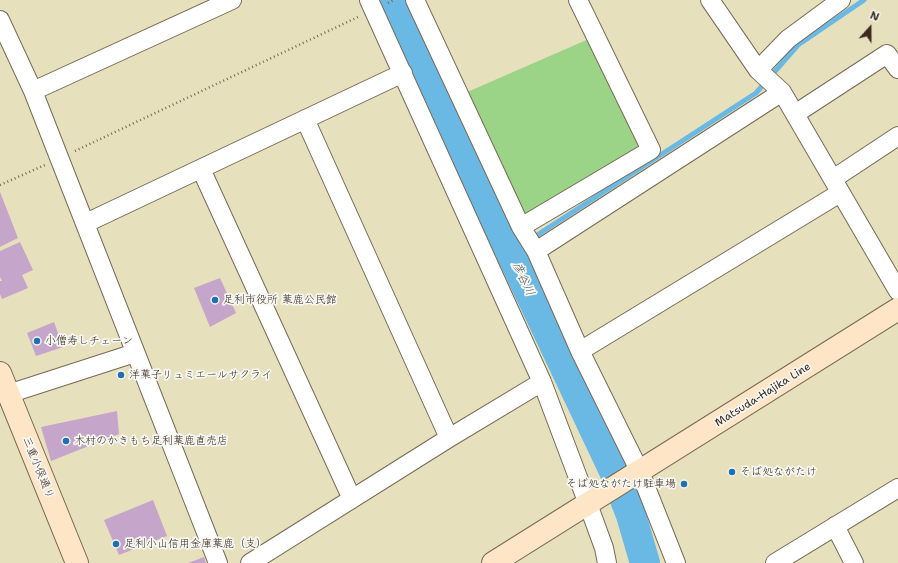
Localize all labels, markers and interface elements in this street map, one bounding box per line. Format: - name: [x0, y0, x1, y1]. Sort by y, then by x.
- north arrow: [850, 8, 890, 48]
- text: N: [868, 8, 881, 25]
- water label: 彦谷川: [509, 260, 537, 298]
- place label: 足利市役所 葉鹿公民館: [223, 293, 337, 307]
- marker: 足利市役所 葉鹿公民館: [210, 295, 220, 305]
- place label: 小僧寿しチェーン: [45, 334, 133, 348]
- marker: 小僧寿しチェーン: [32, 336, 42, 346]
- street label: Matsuda-Hajika Line: [713, 360, 813, 430]
- place label: 洋菓子リュミエールサクライ: [129, 368, 272, 382]
- marker: 洋菓子リュミエールサクライ: [116, 370, 126, 380]
- place label: 木村のかきもち足利葉鹿直売店: [74, 434, 228, 448]
- street label: 三重小俣通り: [20, 435, 56, 501]
- marker: 木村のかきもち足利葉鹿直売店: [61, 436, 71, 446]
- place label: そば処ながたけ: [740, 465, 817, 479]
- marker: そば処ながたけ: [727, 467, 737, 477]
- place label: そば処ながたけ駐車場: [566, 477, 676, 491]
- marker: そば処ながたけ駐車場: [679, 479, 689, 489]
- place label: 足利小山信用金庫葉鹿（支）: [124, 537, 267, 551]
- marker: 足利小山信用金庫葉鹿（支）: [111, 539, 121, 549]

